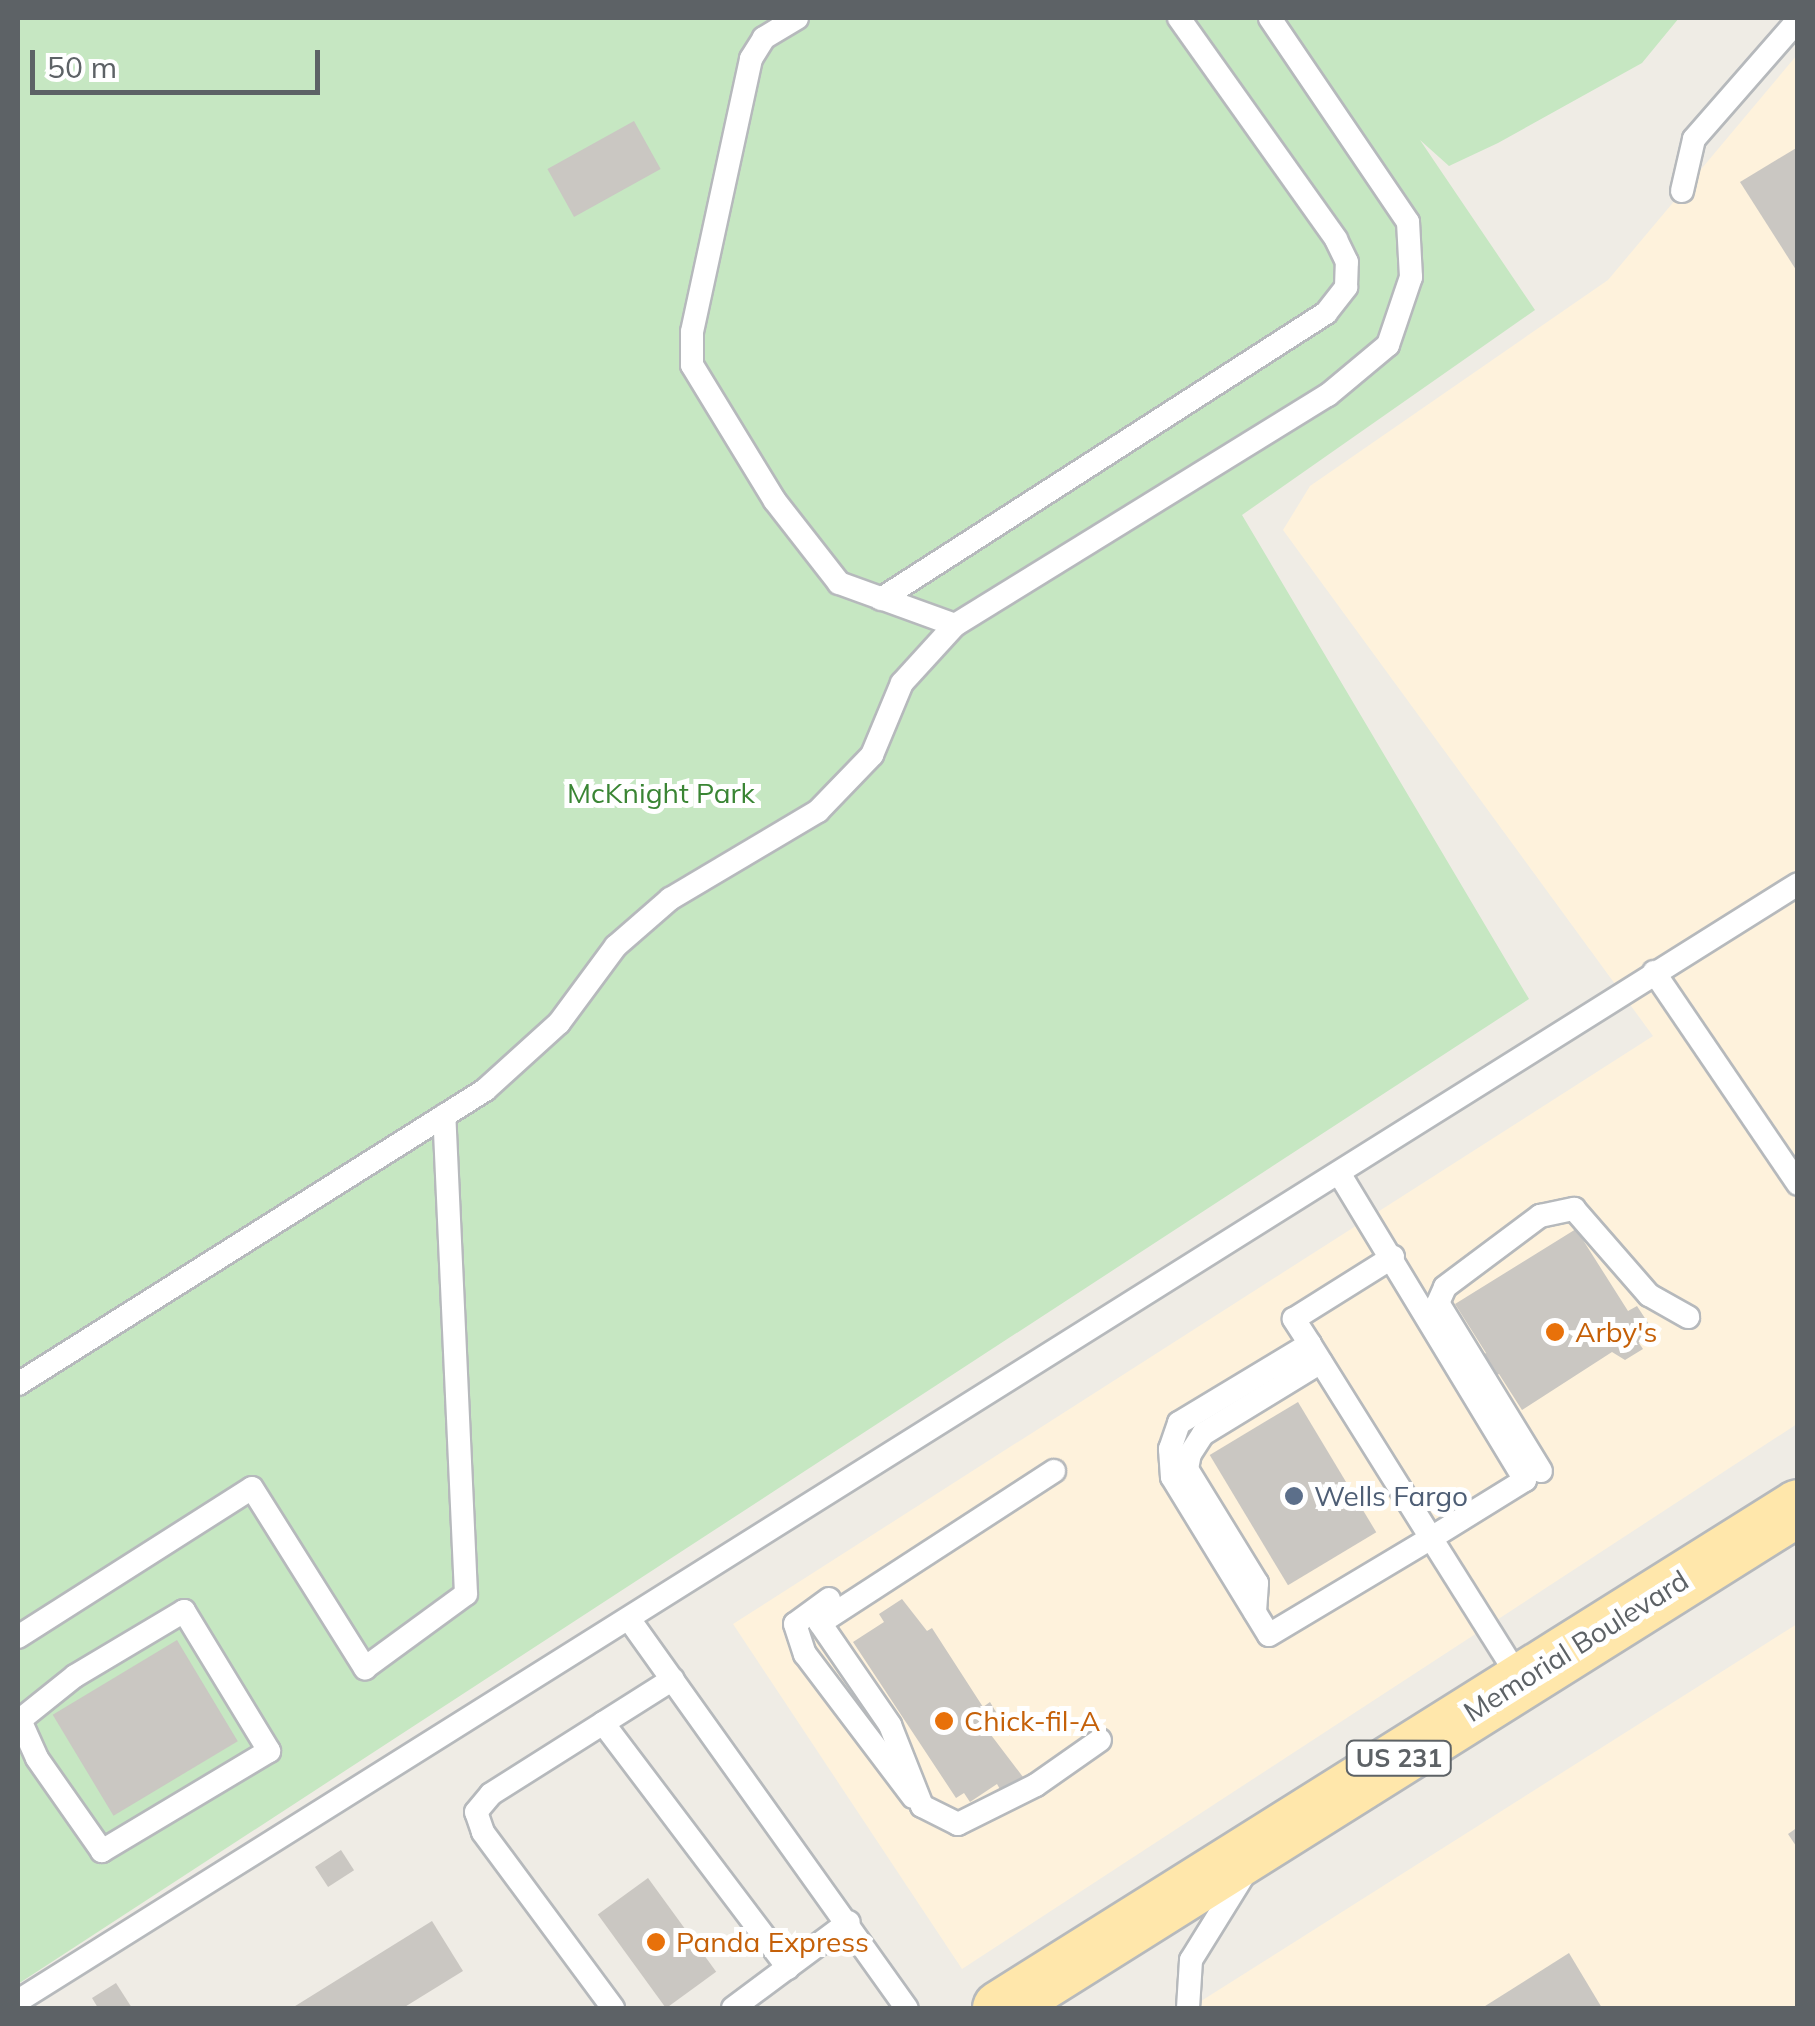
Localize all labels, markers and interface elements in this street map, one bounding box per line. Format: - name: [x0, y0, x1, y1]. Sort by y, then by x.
- scale bar: [35, 30, 325, 92]
- text: 50 m: [47, 48, 117, 86]
- park label: McKnight Park: [567, 776, 755, 810]
- place label: Arby's: [1575, 1315, 1657, 1349]
- marker: Arby's: [1544, 1321, 1566, 1343]
- place label: Wells Fargo: [1314, 1479, 1468, 1513]
- marker: Wells Fargo: [1283, 1485, 1305, 1507]
- street label: Memorial Boulevard: [1457, 1563, 1695, 1729]
- place label: Chick-fil-A: [964, 1704, 1100, 1738]
- marker: Chick-fil-A: [933, 1710, 955, 1732]
- road number: US 231: [1344, 1738, 1454, 1778]
- place label: Panda Express: [676, 1925, 869, 1959]
- marker: Panda Express: [645, 1931, 667, 1953]

